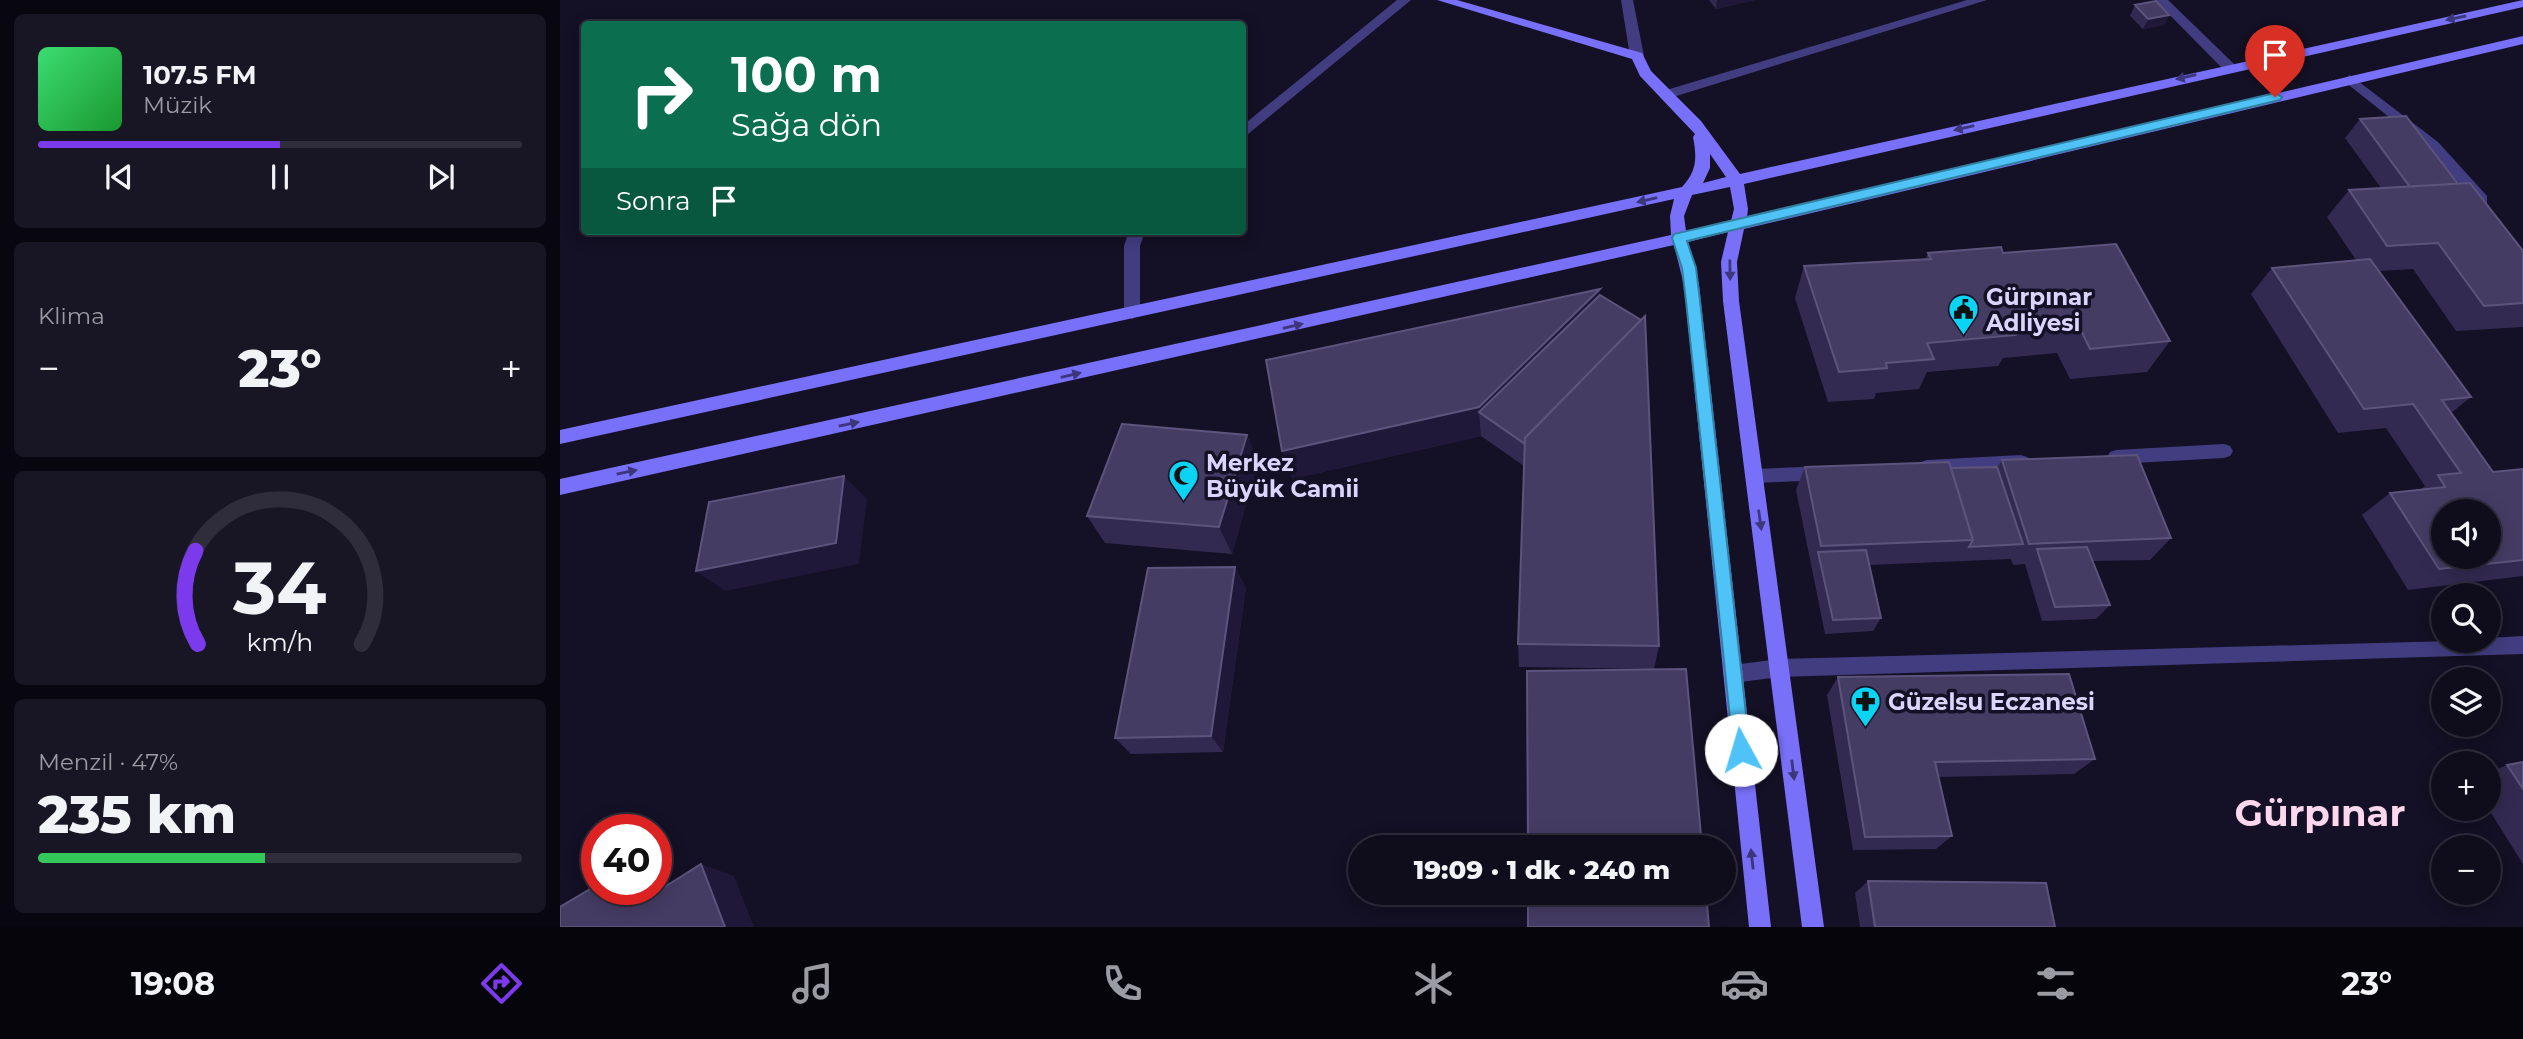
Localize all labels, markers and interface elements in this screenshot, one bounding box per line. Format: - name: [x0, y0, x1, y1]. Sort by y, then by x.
- one-way arrow: [2445, 12, 2467, 23]
- pin: [2245, 25, 2305, 97]
- icon: arrive: [2256, 36, 2294, 74]
- text: 100 m: [731, 45, 882, 104]
- icon: right: [616, 49, 707, 140]
- text: 107.5 FM: [143, 59, 257, 91]
- one-way arrow: [2175, 72, 2197, 83]
- text: Müzik: [143, 91, 212, 119]
- text: Sağa dön: [731, 105, 882, 144]
- one-way arrow: [1953, 122, 1975, 133]
- icon: previous: [100, 158, 138, 196]
- icon: pause: [261, 158, 299, 196]
- icon: next: [422, 158, 460, 196]
- icon: arrive: [705, 182, 743, 220]
- text: Sonra: [616, 185, 691, 217]
- one-way arrow: [1636, 195, 1658, 206]
- one-way arrow: [1724, 260, 1736, 282]
- place label: Gürpınar Adliyesi: [1985, 283, 2092, 337]
- public building icon: Gürpınar Adliyesi: [1946, 293, 1980, 337]
- text: Klima: [38, 302, 105, 330]
- one-way arrow: [1282, 320, 1304, 331]
- text: 23°: [238, 337, 322, 400]
- text: −: [38, 345, 60, 392]
- text: +: [500, 345, 522, 392]
- one-way arrow: [1060, 370, 1082, 381]
- one-way arrow: [838, 419, 860, 430]
- place label: Merkez Büyük Camii: [1206, 449, 1359, 503]
- mosque icon: Merkez Büyük Camii: [1166, 459, 1200, 503]
- one-way arrow: [616, 467, 638, 478]
- map controls: [2431, 499, 2501, 905]
- button: sound: [2431, 499, 2501, 569]
- one-way arrow: [1754, 510, 1765, 532]
- text: 34: [232, 544, 327, 632]
- button: search: [2431, 583, 2501, 653]
- text: km/h: [247, 626, 313, 656]
- button: layers: [2431, 667, 2501, 737]
- pharmacy icon: Güzelsu Eczanesi: [1848, 685, 1882, 729]
- place label: Güzelsu Eczanesi: [1888, 688, 2095, 716]
- position arrow: [1704, 713, 1778, 787]
- text: Menzil · 47%: [38, 748, 178, 776]
- button: +: [2431, 751, 2501, 821]
- one-way arrow: [1787, 759, 1798, 781]
- text: 235 km: [38, 783, 236, 846]
- district label: Gürpınar: [2235, 790, 2405, 835]
- speed limit sign: 40: [581, 814, 672, 905]
- button: −: [2431, 835, 2501, 905]
- one-way arrow: [1747, 848, 1758, 870]
- text: 19:09 · 1 dk · 240 m: [1414, 854, 1670, 886]
- icon: directions: [477, 959, 526, 1008]
- icon: music: [788, 959, 837, 1008]
- icon: phone: [1098, 959, 1147, 1008]
- icon: climate: [1409, 959, 1458, 1008]
- icon: car: [1720, 959, 1769, 1008]
- icon: filters: [2031, 959, 2080, 1008]
- text: 19:08: [131, 964, 215, 1003]
- text: 23°: [2341, 964, 2392, 1003]

